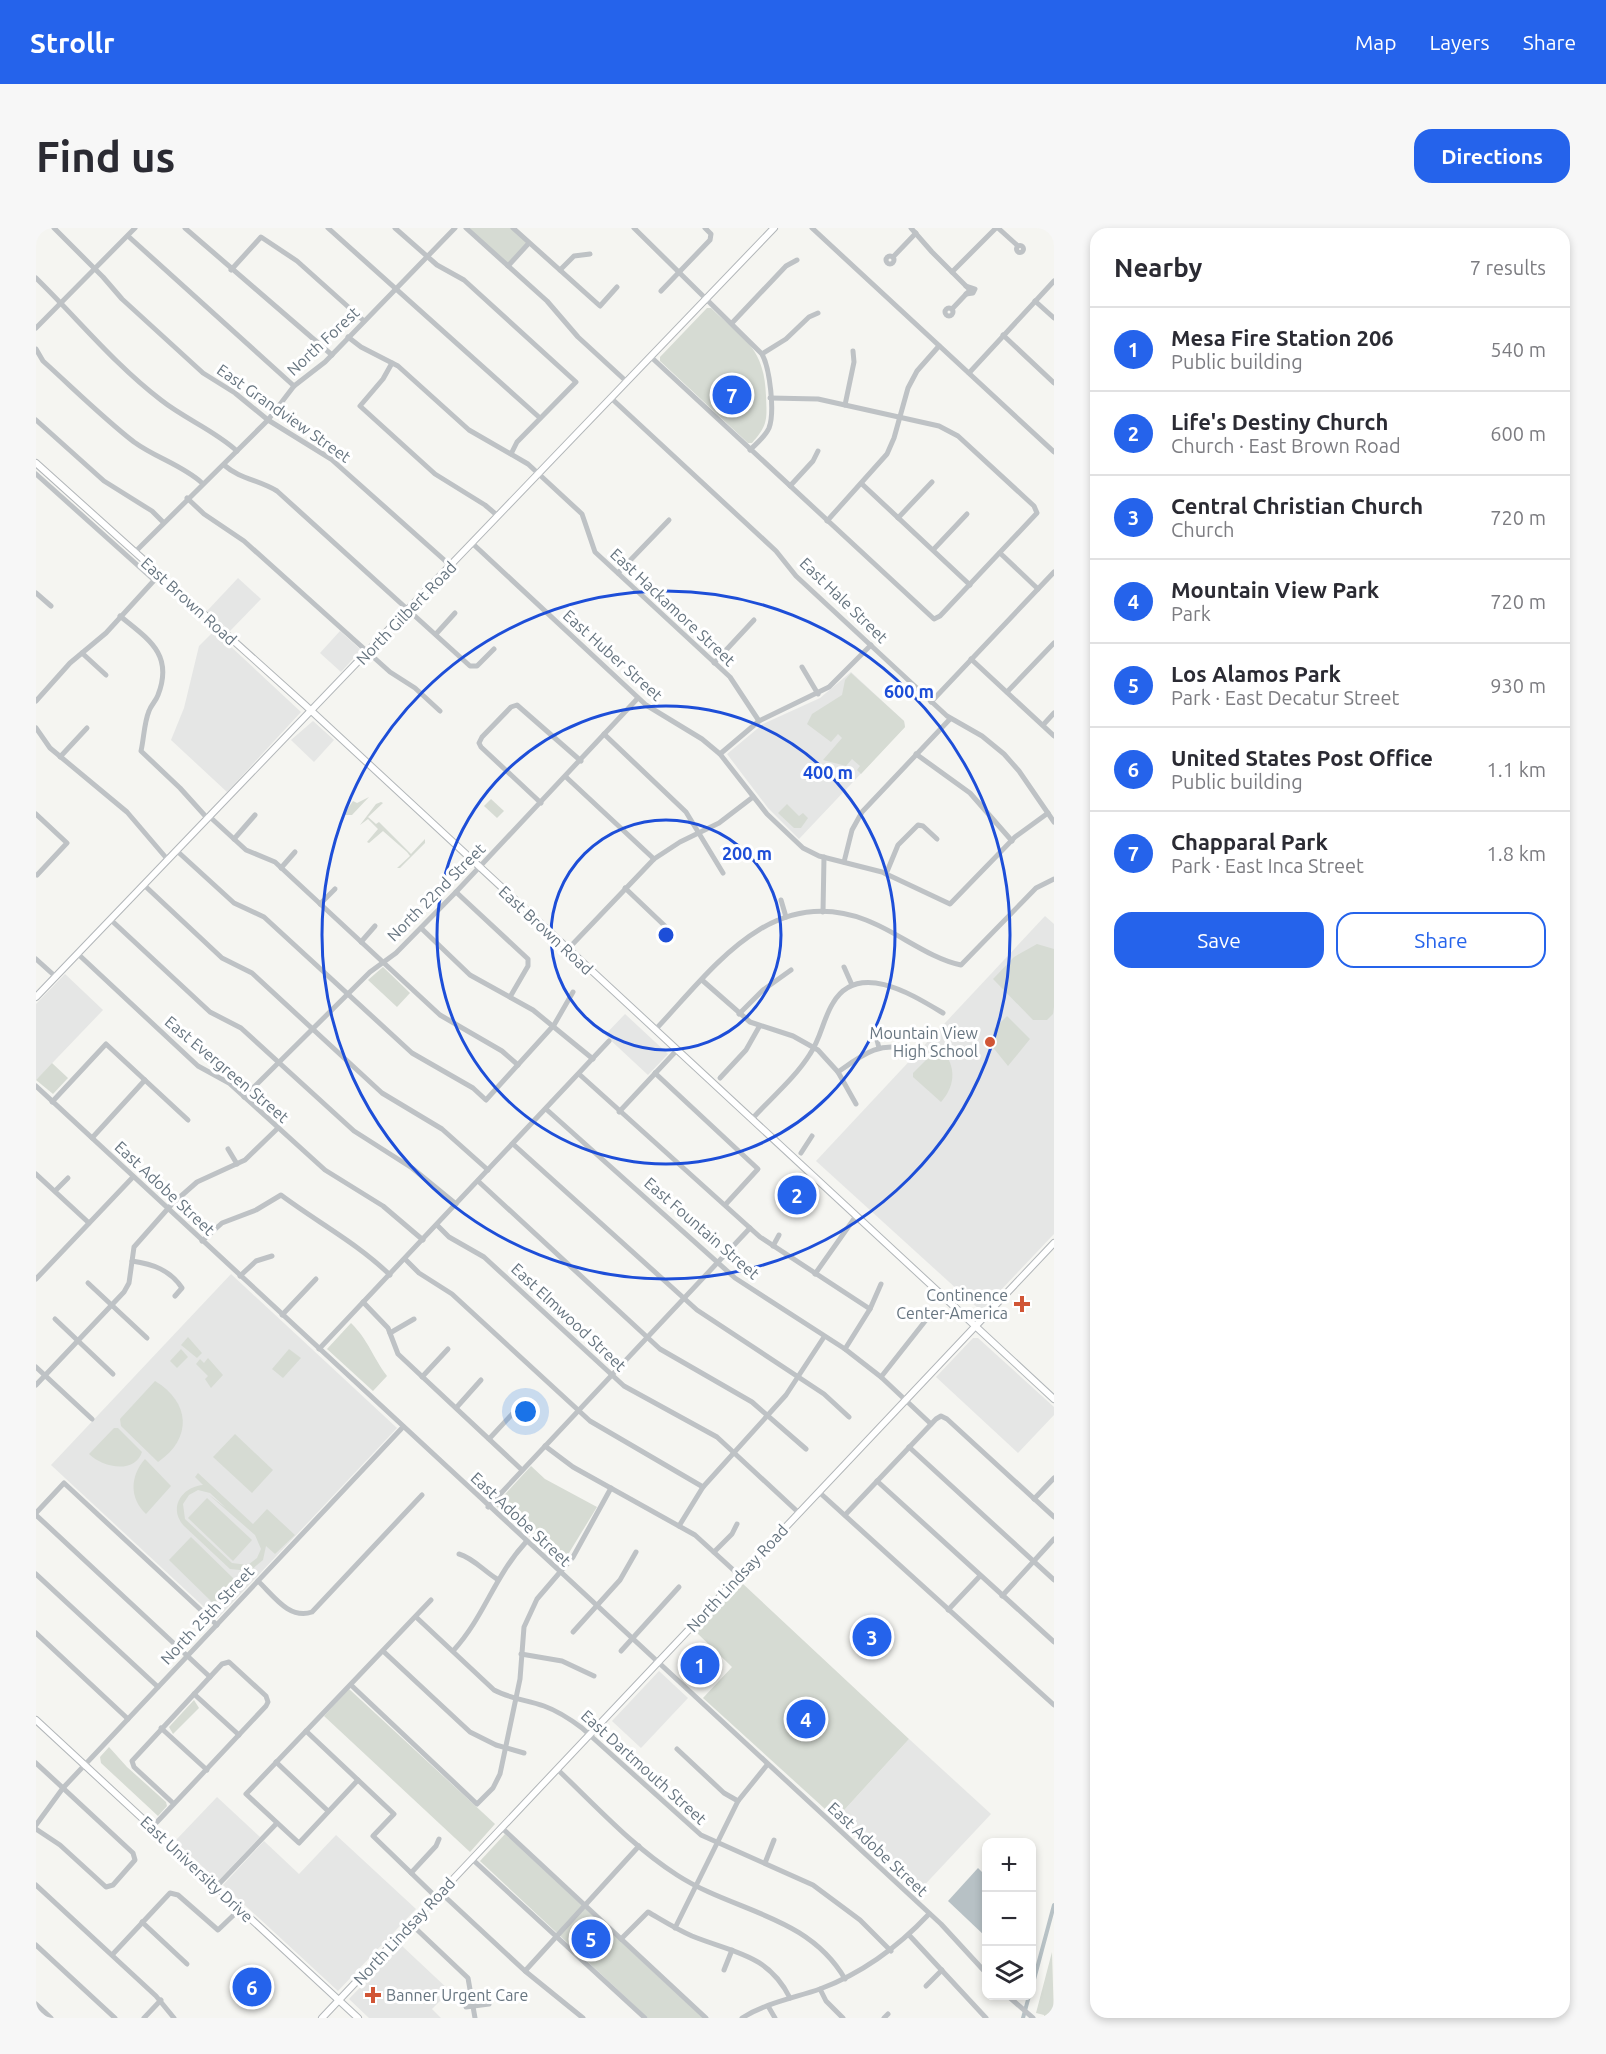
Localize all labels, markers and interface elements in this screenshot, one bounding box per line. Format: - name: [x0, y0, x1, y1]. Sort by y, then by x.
- text: Strollr: [30, 27, 115, 58]
- text: Map: [1355, 30, 1396, 54]
- text: Layers: [1429, 30, 1490, 54]
- text: Share: [1523, 30, 1576, 54]
- button: Directions: [1414, 129, 1570, 183]
- text: Find us: [36, 133, 175, 180]
- text: Nearby: [1114, 253, 1202, 282]
- text: 7 results: [1470, 256, 1546, 279]
- street label: North Forest: [283, 303, 363, 379]
- text: Mesa Fire Station 206: [1171, 325, 1394, 350]
- text: 1: [1128, 338, 1139, 361]
- text: 540 m: [1490, 338, 1546, 361]
- text: Public building: [1171, 350, 1303, 373]
- street label: East Grandview Street: [214, 360, 355, 466]
- pin: 7: [712, 372, 752, 418]
- text: Life's Destiny Church: [1171, 409, 1388, 434]
- text: 2: [1128, 422, 1139, 445]
- text: 600 m: [1490, 422, 1546, 445]
- text: Church · East Brown Road: [1171, 434, 1401, 457]
- text: Central Christian Church: [1171, 493, 1423, 518]
- text: 3: [1128, 506, 1139, 529]
- text: 720 m: [1490, 506, 1546, 529]
- text: Church: [1171, 518, 1234, 541]
- street label: East Hackamore Street: [607, 545, 739, 670]
- street label: East Brown Road: [138, 554, 240, 648]
- street label: East Hale Street: [796, 554, 892, 647]
- street label: North Gilbert Road: [352, 558, 460, 668]
- text: Mountain View Park: [1171, 577, 1379, 602]
- text: 4: [1128, 590, 1139, 613]
- text: 720 m: [1490, 590, 1546, 613]
- text: Park: [1171, 602, 1211, 625]
- street label: East Huber Street: [560, 606, 667, 705]
- text: Los Alamos Park: [1171, 661, 1341, 686]
- text: 5: [1128, 674, 1139, 697]
- text: 930 m: [1490, 674, 1546, 697]
- text: 600 m: [884, 681, 934, 701]
- text: Park · East Decatur Street: [1171, 686, 1399, 709]
- text: United States Post Office: [1171, 745, 1433, 770]
- text: 6: [1128, 758, 1139, 781]
- text: 1.1 km: [1487, 758, 1546, 781]
- text: 400 m: [803, 762, 853, 782]
- text: Public building: [1171, 770, 1303, 793]
- text: Chapparal Park: [1171, 829, 1328, 854]
- street label: North 22nd Street: [383, 839, 489, 945]
- text: 7: [1128, 842, 1139, 865]
- text: 1.8 km: [1487, 842, 1546, 865]
- text: 200 m: [722, 843, 772, 863]
- text: Park · East Inca Street: [1171, 854, 1364, 877]
- street label: East Brown Road: [495, 882, 597, 978]
- button: Save: [1114, 912, 1324, 968]
- button: Share: [1336, 912, 1546, 968]
- centre of rings: [656, 925, 676, 945]
- street label: East Evergreen Street: [161, 1012, 293, 1126]
- place label: Mountain View High School: [869, 1024, 979, 1060]
- marker: Mountain View High School: [983, 1035, 997, 1049]
- street label: East Adobe Street: [111, 1137, 219, 1239]
- pin: 2: [778, 1172, 816, 1218]
- street label: East Fountain Street: [641, 1173, 764, 1283]
- street label: East Elmwood Street: [508, 1259, 630, 1375]
- place label: Continence Center-America: [896, 1286, 1008, 1322]
- marker: Continence Center-America: [1013, 1295, 1031, 1313]
- your location: [511, 1397, 540, 1426]
- street label: East Adobe Street: [467, 1468, 575, 1570]
- street label: North Lindsay Road: [683, 1521, 791, 1635]
- street label: North 25th Street: [157, 1562, 258, 1668]
- pin: 3: [852, 1614, 892, 1660]
- pin: 1: [680, 1642, 720, 1688]
- pin: 4: [786, 1696, 826, 1742]
- street label: East Dartmouth Street: [578, 1706, 711, 1828]
- street label: East Adobe Street: [824, 1798, 932, 1900]
- street label: East University Drive: [137, 1812, 257, 1926]
- map controls: [982, 1838, 1036, 2000]
- button: +: [982, 1838, 1036, 1892]
- street label: North Lindsay Road: [350, 1874, 458, 1988]
- button: −: [982, 1892, 1036, 1946]
- pin: 5: [572, 1916, 610, 1962]
- button: layers: [982, 1946, 1036, 2000]
- pin: 6: [232, 1964, 272, 2010]
- marker: Banner Urgent Care: [364, 1986, 382, 2004]
- place label: Banner Urgent Care: [386, 1986, 528, 2004]

